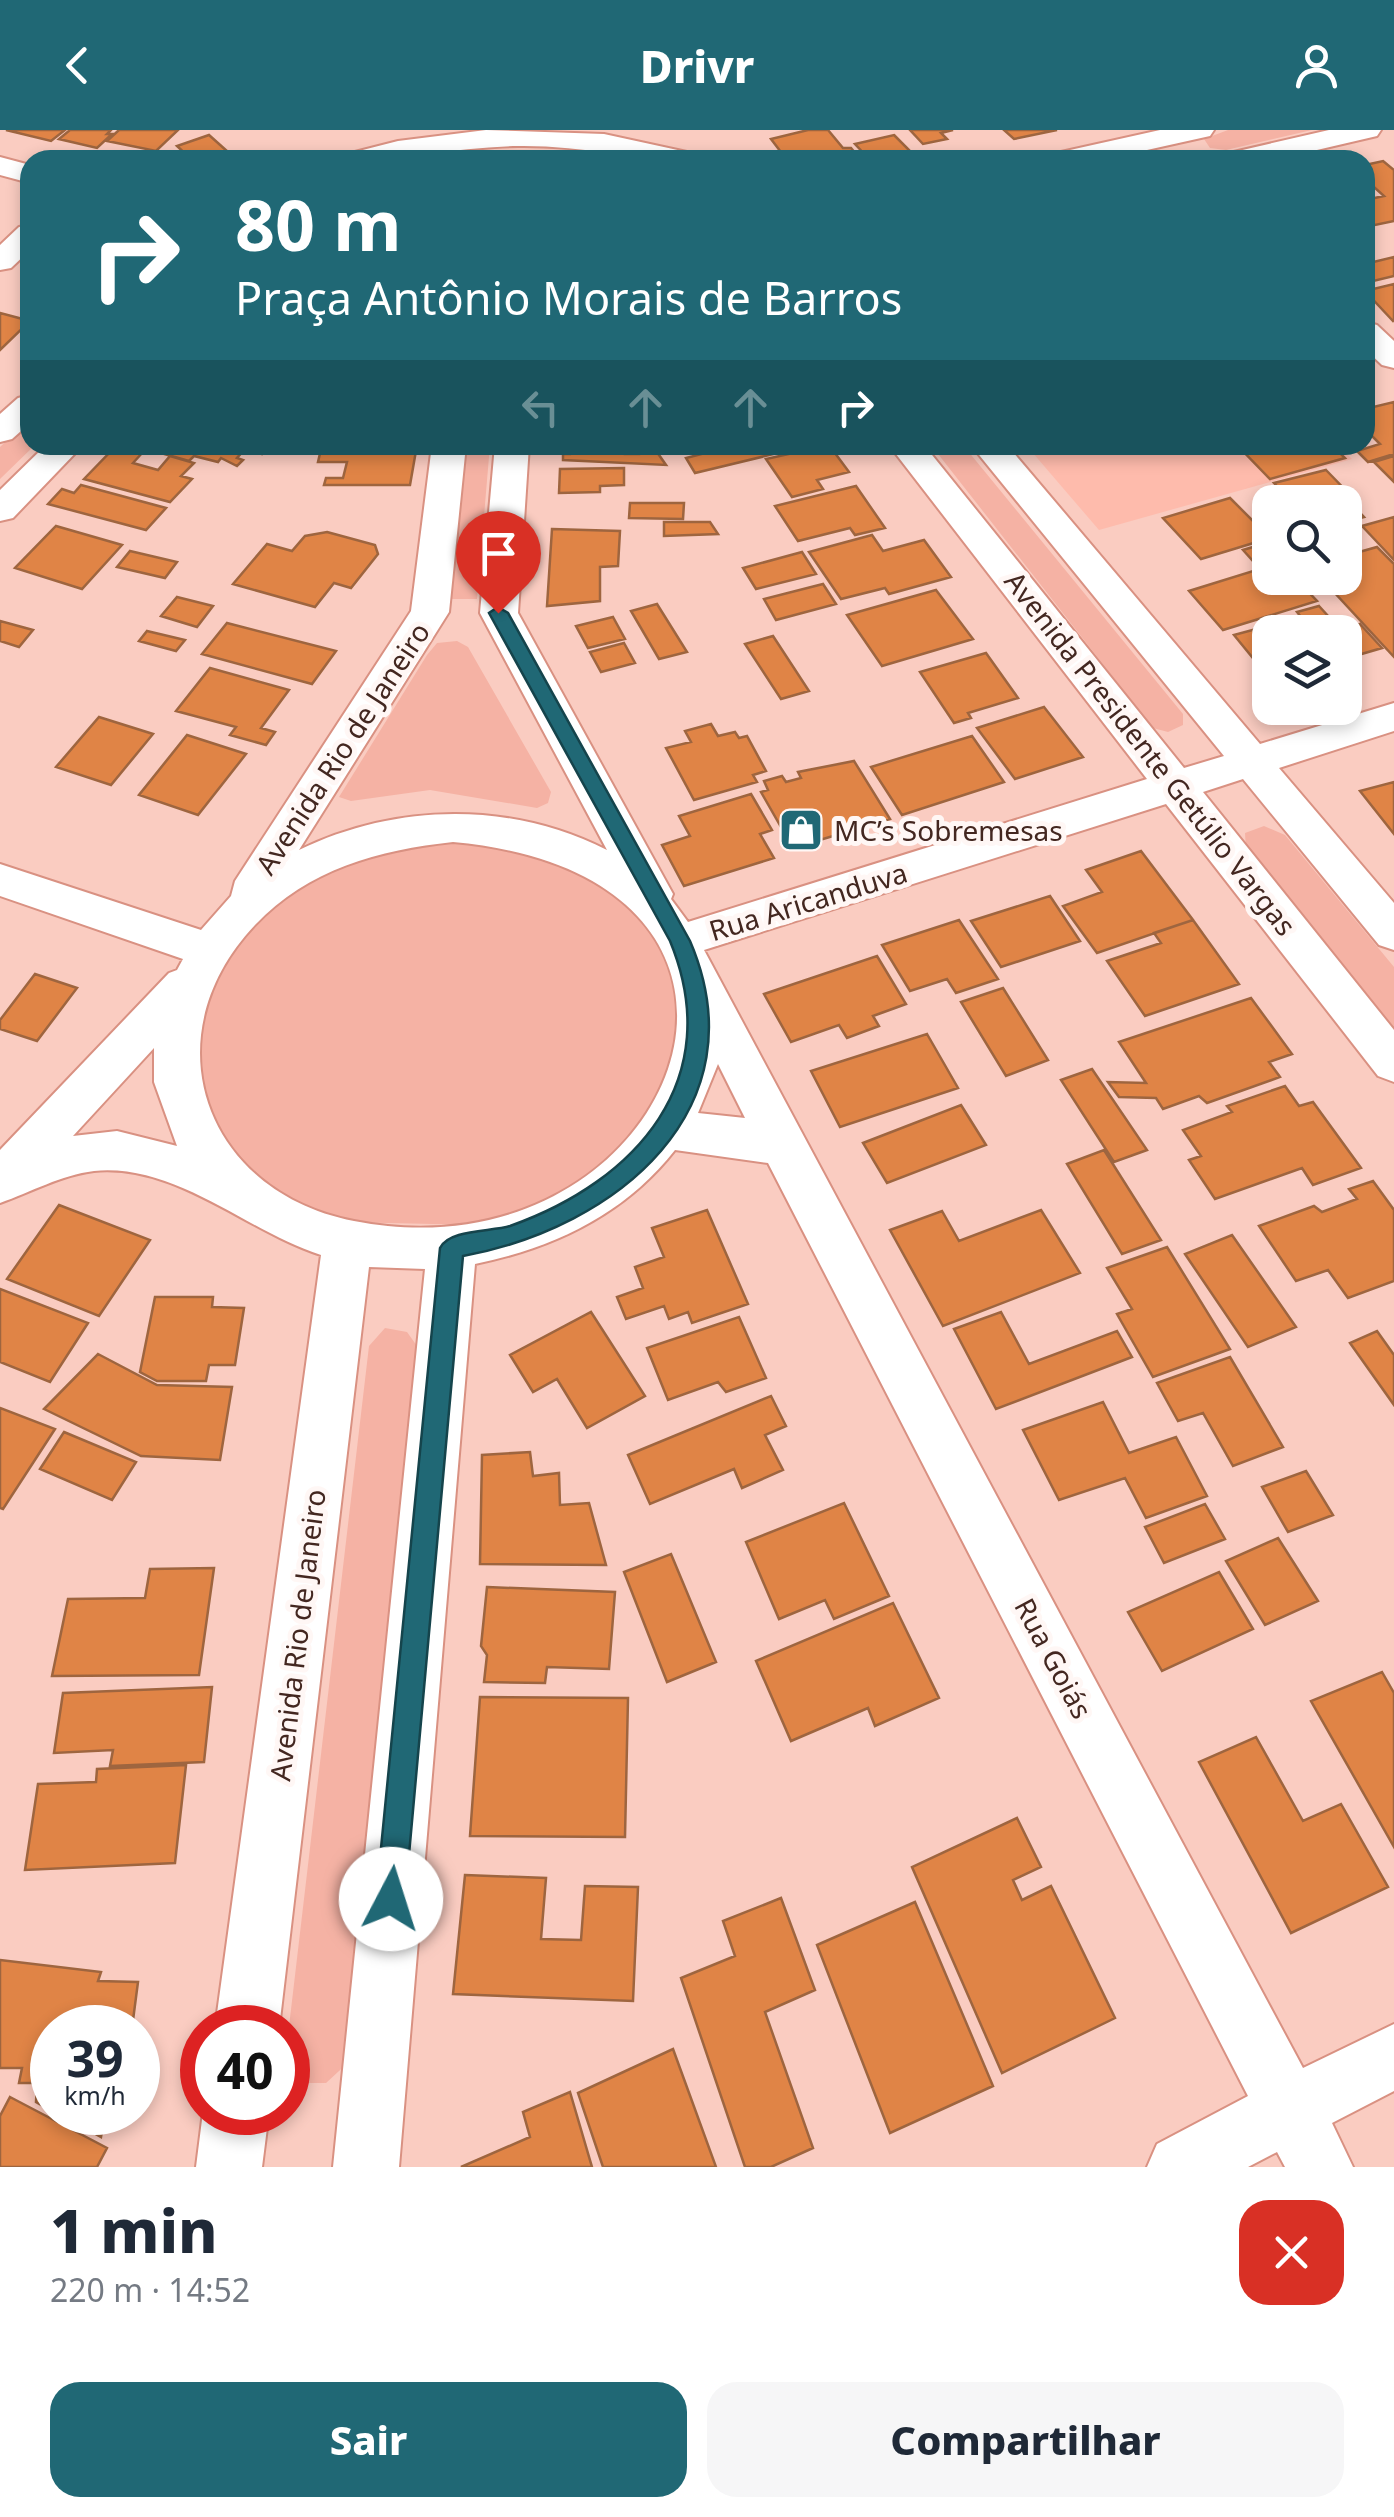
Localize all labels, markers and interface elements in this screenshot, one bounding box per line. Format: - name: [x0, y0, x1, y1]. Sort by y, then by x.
- text: Drivr: [640, 35, 754, 96]
- icon: back: [50, 38, 105, 93]
- icon: person: [1289, 38, 1344, 93]
- text: 80 m: [235, 176, 402, 272]
- icon: right: [70, 190, 200, 320]
- text: Praça Antônio Morais de Barros: [235, 267, 902, 328]
- icon: left: [513, 380, 568, 435]
- icon: ahead: [618, 380, 673, 435]
- icon: ahead: [723, 380, 778, 435]
- icon: right: [828, 380, 883, 435]
- map controls: [1252, 485, 1362, 725]
- button: search: [1252, 485, 1362, 595]
- pin: [456, 511, 541, 614]
- icon: arrive: [471, 526, 526, 581]
- street label: Avenida Presidente Getúlio Vargas: [997, 563, 1305, 943]
- street label: Avenida Rio de Janeiro: [246, 615, 438, 881]
- button: layers: [1252, 615, 1362, 725]
- shop icon: MC’s Sobremesas: [778, 807, 824, 853]
- place label: MC’s Sobremesas: [834, 811, 1063, 849]
- street label: Rua Aricanduva: [704, 853, 912, 949]
- street label: Avenida Rio de Janeiro: [260, 1487, 334, 1783]
- street label: Rua Goiás: [1006, 1591, 1102, 1725]
- position arrow: [339, 1847, 443, 1951]
- speed limit sign: 40: [180, 2005, 310, 2135]
- text: 39: [66, 2024, 124, 2092]
- text: km/h: [64, 2078, 126, 2112]
- text: 1 min: [50, 2189, 218, 2271]
- button: close: [1239, 2200, 1344, 2305]
- text: 220 m · 14:52: [50, 2268, 250, 2311]
- button: Sair: [50, 2382, 687, 2497]
- button: Compartilhar: [707, 2382, 1344, 2497]

